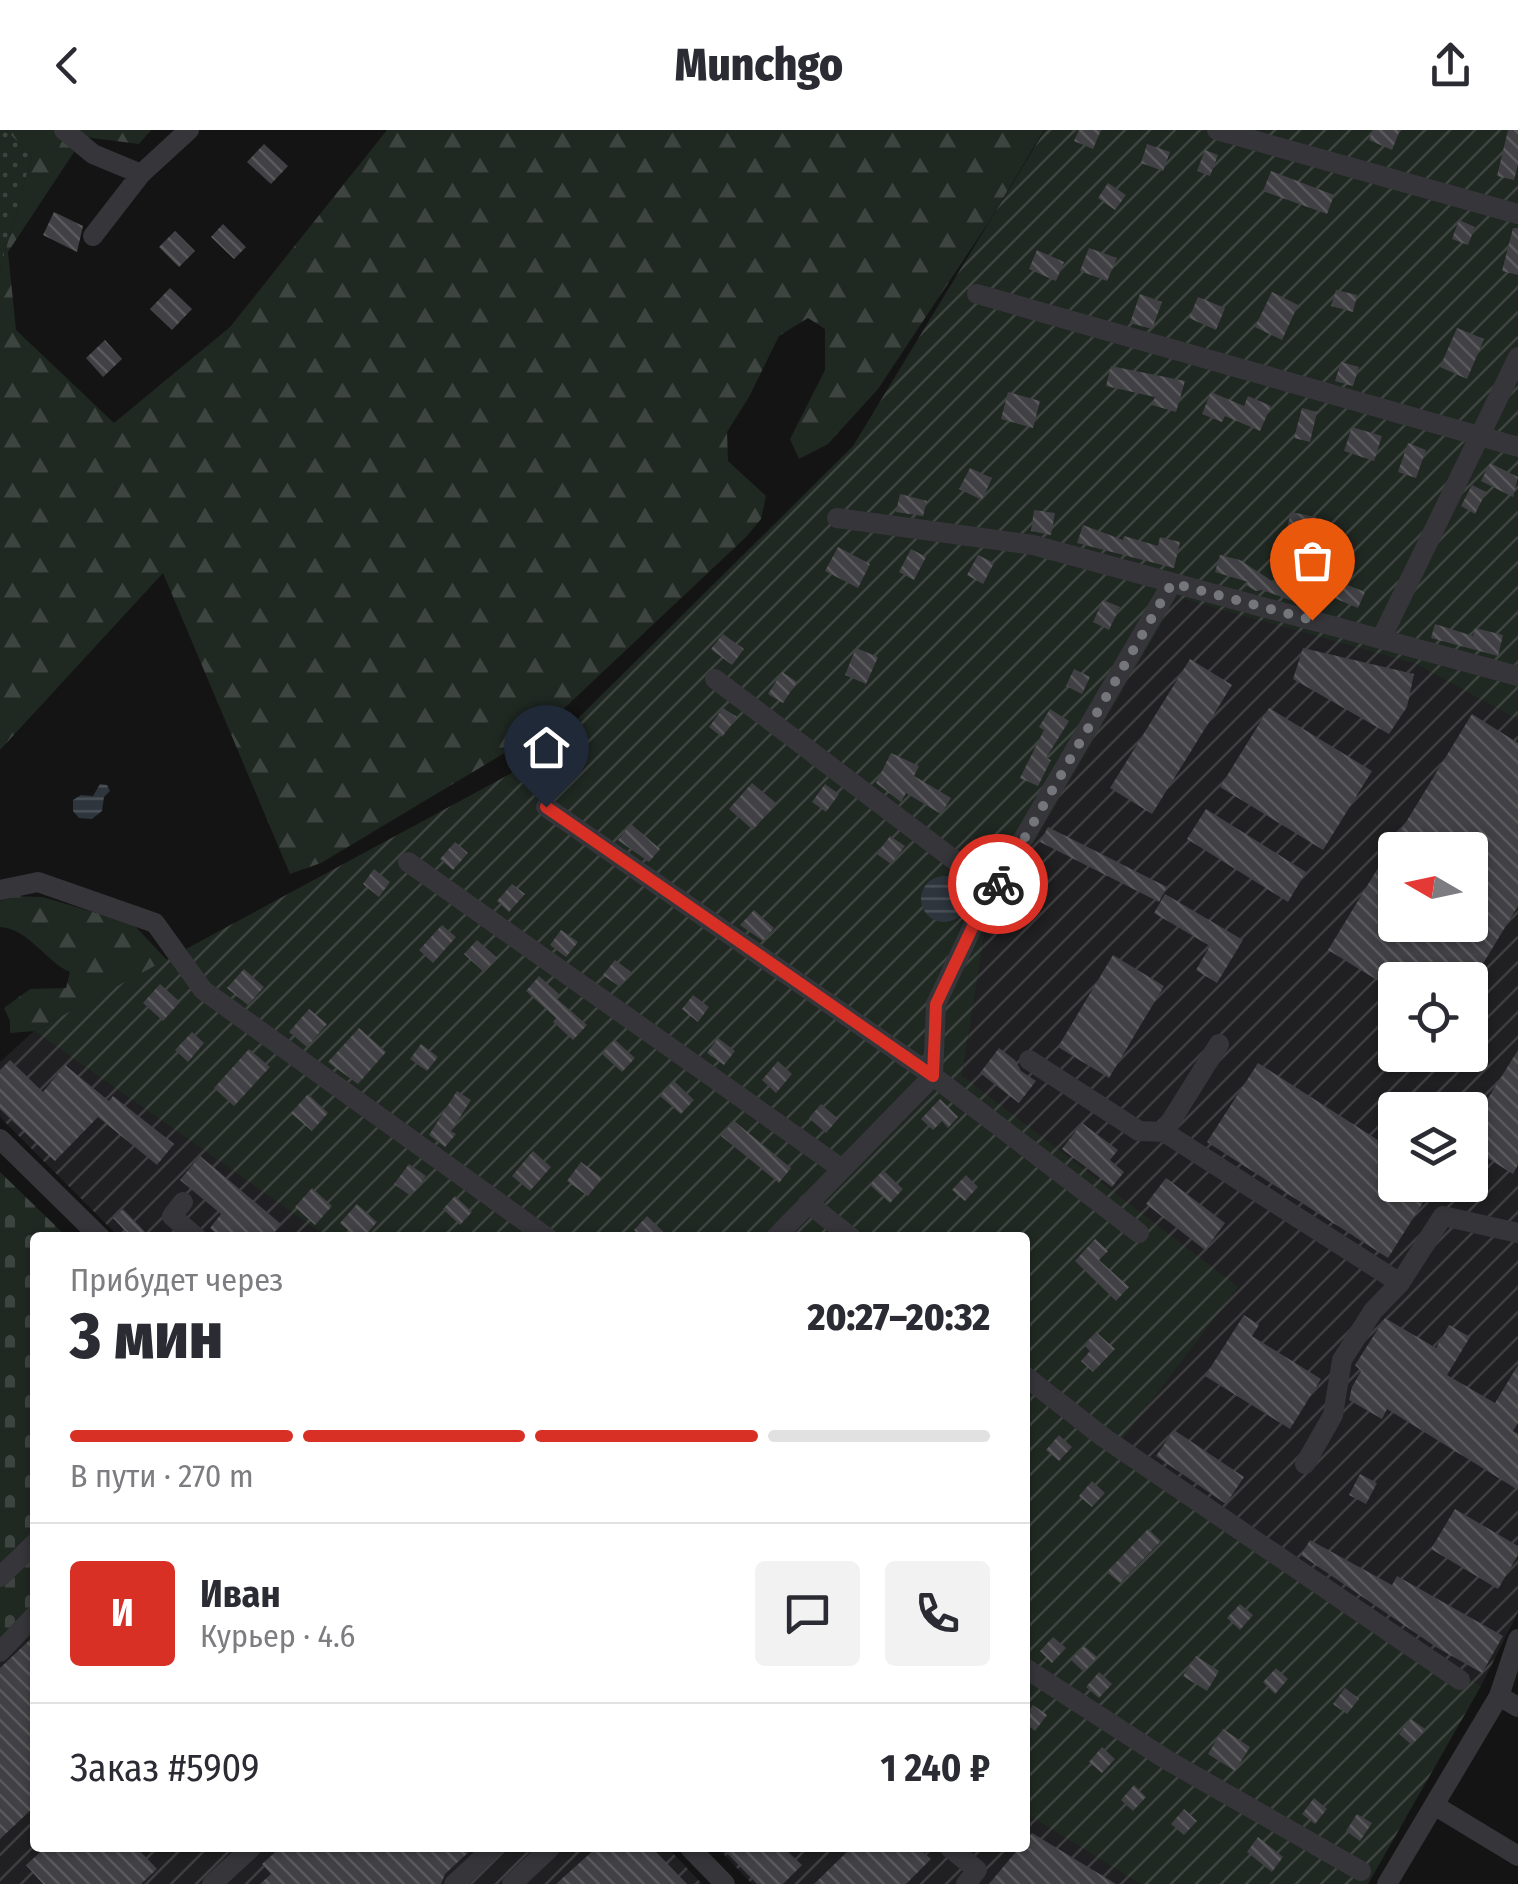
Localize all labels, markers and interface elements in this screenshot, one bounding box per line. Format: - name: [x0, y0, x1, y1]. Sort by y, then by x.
- icon: back: [40, 38, 95, 93]
- text: Munchgo: [675, 38, 843, 92]
- icon: share: [1423, 38, 1478, 93]
- pin: [1270, 518, 1355, 621]
- icon: bag: [1285, 533, 1340, 588]
- pin: [504, 705, 589, 808]
- icon: home: [519, 720, 574, 775]
- north arrow: [1378, 832, 1488, 942]
- map controls: [1378, 832, 1488, 1202]
- courier: [948, 834, 1048, 934]
- icon: bike: [971, 857, 1026, 912]
- button: locate: [1378, 962, 1488, 1072]
- button: layers: [1378, 1092, 1488, 1202]
- text: Прибудет через: [70, 1261, 283, 1299]
- text: 20:27–20:32: [808, 1294, 990, 1340]
- text: 3 мин: [70, 1297, 223, 1375]
- text: В пути · 270 m: [70, 1457, 254, 1495]
- button: chat: [755, 1561, 860, 1666]
- button: phone: [885, 1561, 990, 1666]
- text: Иван: [200, 1571, 281, 1617]
- text: И: [111, 1590, 134, 1636]
- text: Курьер · 4.6: [200, 1617, 355, 1655]
- text: Заказ #5909: [70, 1745, 260, 1791]
- text: 1 240 ₽: [880, 1745, 990, 1791]

